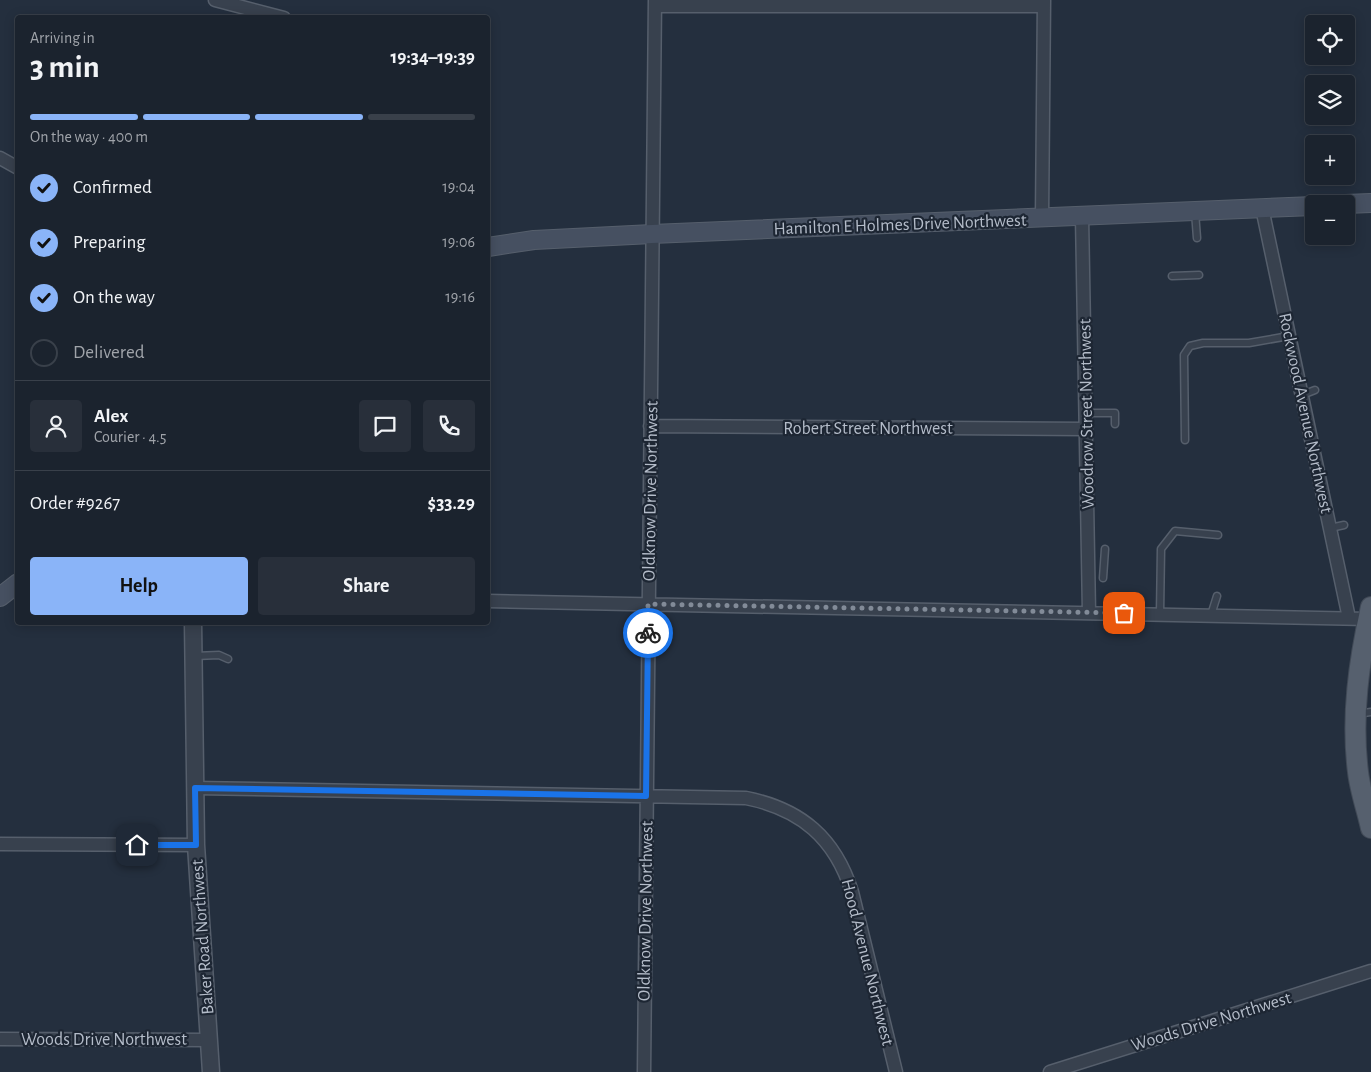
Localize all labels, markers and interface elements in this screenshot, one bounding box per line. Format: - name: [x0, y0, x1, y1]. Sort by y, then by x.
- map controls: [1305, 15, 1355, 245]
- button: locate: [1305, 15, 1355, 65]
- text: Arriving in: [30, 30, 95, 46]
- text: 19:34–19:39: [390, 48, 475, 67]
- text: 3 min: [30, 51, 100, 83]
- button: layers: [1305, 75, 1355, 125]
- text: On the way · 400 m: [30, 129, 148, 145]
- button: +: [1305, 135, 1355, 185]
- icon: check: [30, 174, 58, 202]
- text: Confirmed: [73, 178, 152, 197]
- text: 19:04: [442, 179, 475, 195]
- button: −: [1305, 195, 1355, 245]
- street label: Hamilton E Holmes Drive Northwest: [773, 212, 1027, 238]
- icon: check: [30, 229, 58, 257]
- text: Preparing: [73, 233, 146, 252]
- text: 19:06: [442, 234, 475, 250]
- icon: check: [30, 284, 58, 312]
- text: On the way: [73, 288, 155, 307]
- text: 19:16: [445, 289, 475, 305]
- street label: Rockwood Avenue Northwest: [1275, 311, 1335, 515]
- street label: Woodrow Street Northwest: [1076, 318, 1098, 510]
- text: Delivered: [73, 343, 145, 362]
- button: person: [30, 400, 82, 452]
- button: chat: [359, 400, 411, 452]
- button: phone: [423, 400, 475, 452]
- street label: Oldknow Drive Northwest: [640, 400, 662, 581]
- text: Alex: [94, 407, 128, 426]
- street label: Robert Street Northwest: [783, 420, 953, 438]
- text: Courier · 4.5: [94, 429, 166, 445]
- text: Order #9267: [30, 494, 120, 513]
- text: $33.29: [428, 494, 475, 513]
- button: Help: [30, 557, 248, 615]
- button: Share: [258, 557, 475, 615]
- pin: [1103, 592, 1145, 634]
- icon: bag: [1110, 599, 1138, 627]
- courier: [623, 608, 673, 658]
- icon: bike: [634, 619, 662, 647]
- street label: Oldknow Drive Northwest: [635, 820, 657, 1001]
- pin: [116, 824, 158, 866]
- icon: home: [123, 831, 151, 859]
- street label: Baker Road Northwest: [189, 858, 217, 1015]
- street label: Hood Avenue Northwest: [838, 877, 897, 1048]
- street label: Woods Drive Northwest: [1129, 989, 1294, 1055]
- street label: Woods Drive Northwest: [21, 1031, 187, 1049]

